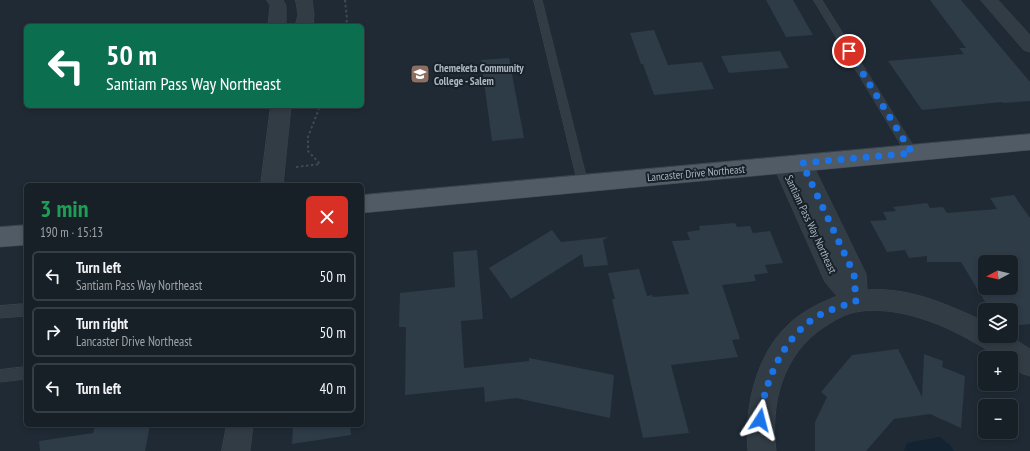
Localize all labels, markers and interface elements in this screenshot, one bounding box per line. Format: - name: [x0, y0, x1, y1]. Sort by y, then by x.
- pin: [832, 34, 866, 68]
- text: 50 m: [106, 36, 157, 73]
- icon: left: [40, 40, 92, 92]
- icon: arrive: [838, 40, 860, 62]
- place label: Chemeketa Community College - Salem: [434, 61, 524, 88]
- school or university icon: Chemeketa Community College - Salem: [409, 63, 431, 85]
- text: Santiam Pass Way Northeast: [106, 72, 281, 95]
- street label: Lancaster Drive Northeast: [646, 162, 746, 184]
- street label: Santiam Pass Way Northeast: [782, 173, 840, 275]
- text: 3 min: [40, 193, 88, 224]
- button: close: [306, 196, 348, 238]
- text: 190 m · 15:13: [40, 224, 103, 241]
- north arrow: [978, 255, 1018, 295]
- map controls: [978, 255, 1018, 439]
- text: Turn left: [76, 258, 121, 277]
- icon: left: [42, 265, 64, 287]
- text: 50 m: [320, 267, 346, 286]
- text: Santiam Pass Way Northeast: [76, 277, 202, 294]
- button: layers: [978, 303, 1018, 343]
- text: Turn right: [76, 314, 128, 333]
- icon: right: [42, 321, 64, 343]
- text: 50 m: [320, 323, 346, 342]
- text: Lancaster Drive Northeast: [76, 333, 192, 350]
- button: +: [978, 351, 1018, 391]
- icon: left: [42, 377, 64, 399]
- text: Turn left: [76, 379, 121, 398]
- text: 40 m: [320, 379, 346, 398]
- position arrow: [739, 399, 781, 441]
- button: −: [978, 399, 1018, 439]

